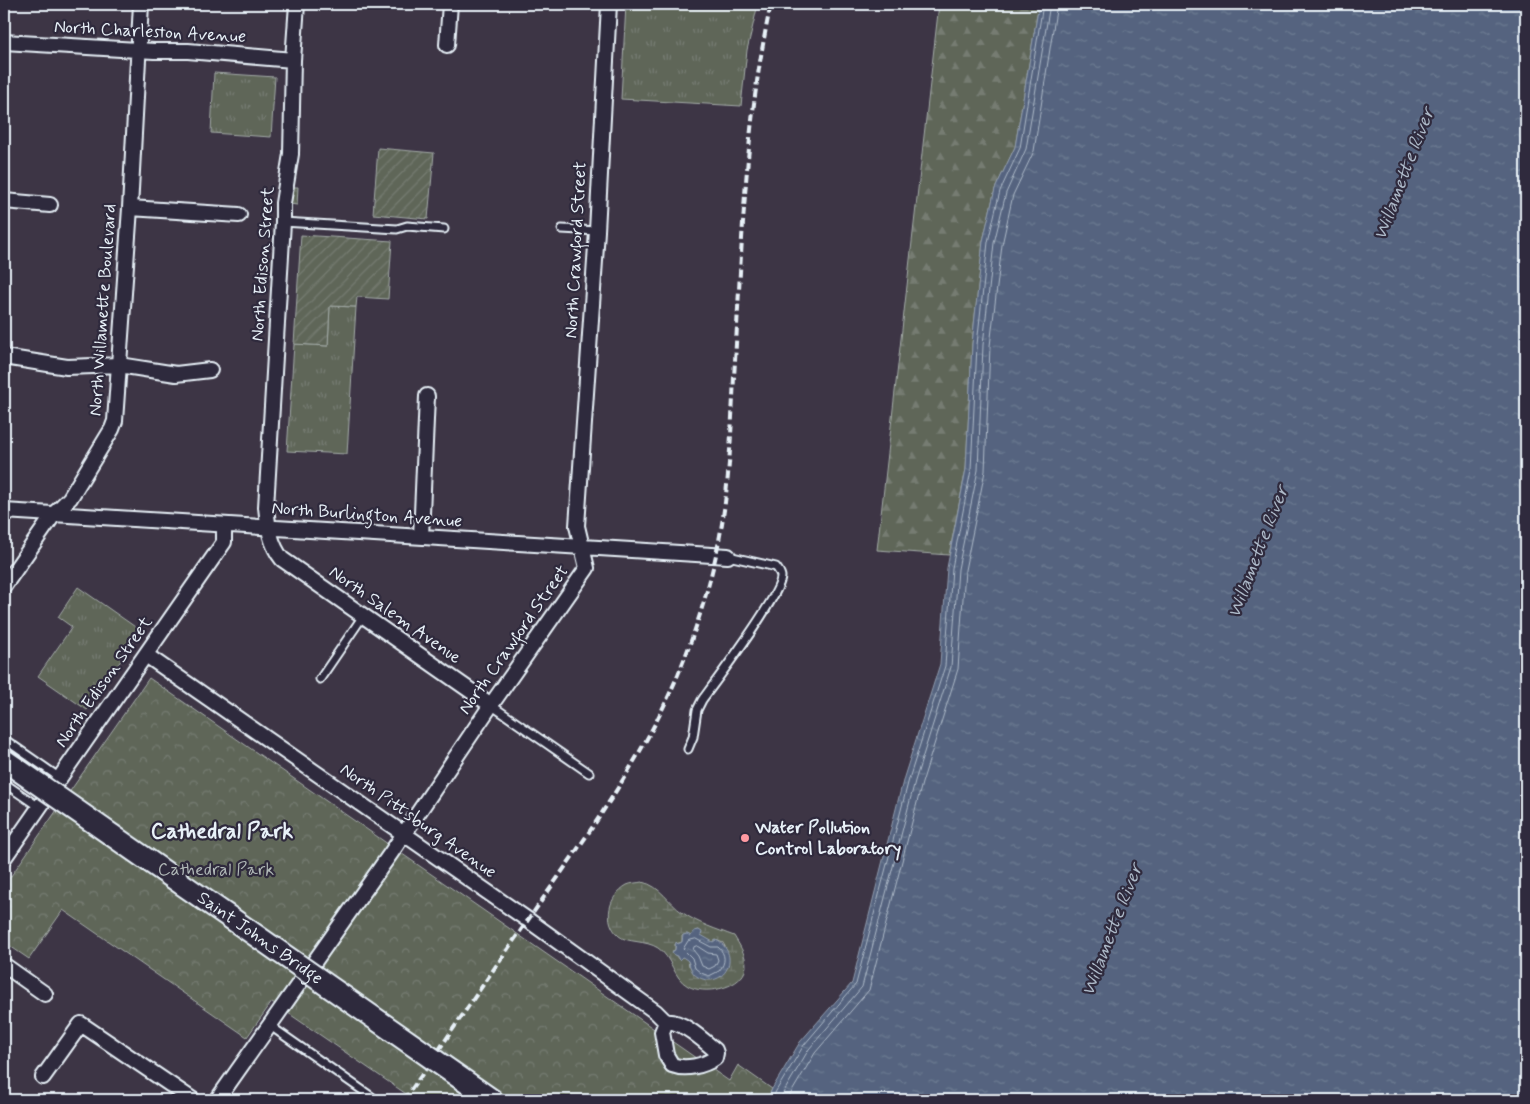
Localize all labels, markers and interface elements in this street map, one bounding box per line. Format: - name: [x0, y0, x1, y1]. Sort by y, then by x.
- street label: North Charleston Avenue: [53, 15, 247, 49]
- water label: Willamette River: [1367, 102, 1442, 243]
- street label: North Crawford Street: [559, 161, 595, 339]
- street label: North Edison Street: [246, 185, 280, 342]
- street label: North Willamette Boulevard: [84, 203, 122, 417]
- water label: Willamette River: [1221, 480, 1296, 621]
- street label: North Burlington Avenue: [271, 496, 463, 536]
- street label: North Salem Avenue: [324, 560, 466, 670]
- street label: North Crawford Street: [453, 561, 576, 721]
- street label: North Edison Street: [50, 611, 159, 752]
- street label: North Pittsburg Avenue: [335, 758, 501, 884]
- place label: Water Pollution Control Laboratory: [754, 816, 901, 861]
- district label: Cathedral Park: [151, 818, 293, 846]
- marker: Water Pollution Control Laboratory: [739, 832, 751, 844]
- park label: Cathedral Park: [158, 858, 274, 882]
- water label: Willamette River: [1075, 858, 1150, 999]
- street label: Saint Johns Bridge: [192, 886, 328, 991]

